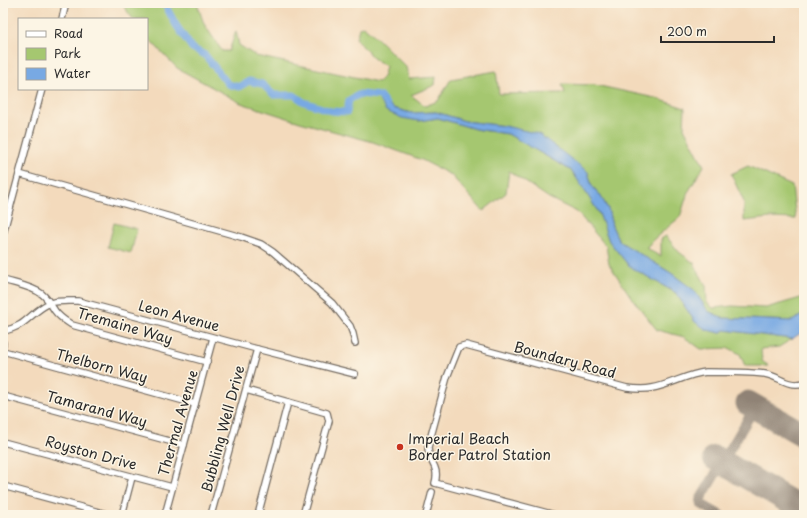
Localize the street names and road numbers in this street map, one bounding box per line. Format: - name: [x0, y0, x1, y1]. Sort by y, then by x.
- street label: Leon Avenue: [136, 295, 222, 337]
- street label: Tremaine Way: [75, 302, 175, 349]
- street label: Boundary Road: [512, 336, 618, 383]
- street label: Thelborn Way: [54, 343, 150, 388]
- street label: Bubbling Well Drive: [195, 363, 250, 495]
- street label: Thermal Avenue: [152, 367, 203, 478]
- street label: Tamarand Way: [44, 385, 150, 432]
- street label: Royston Drive: [43, 430, 139, 475]

